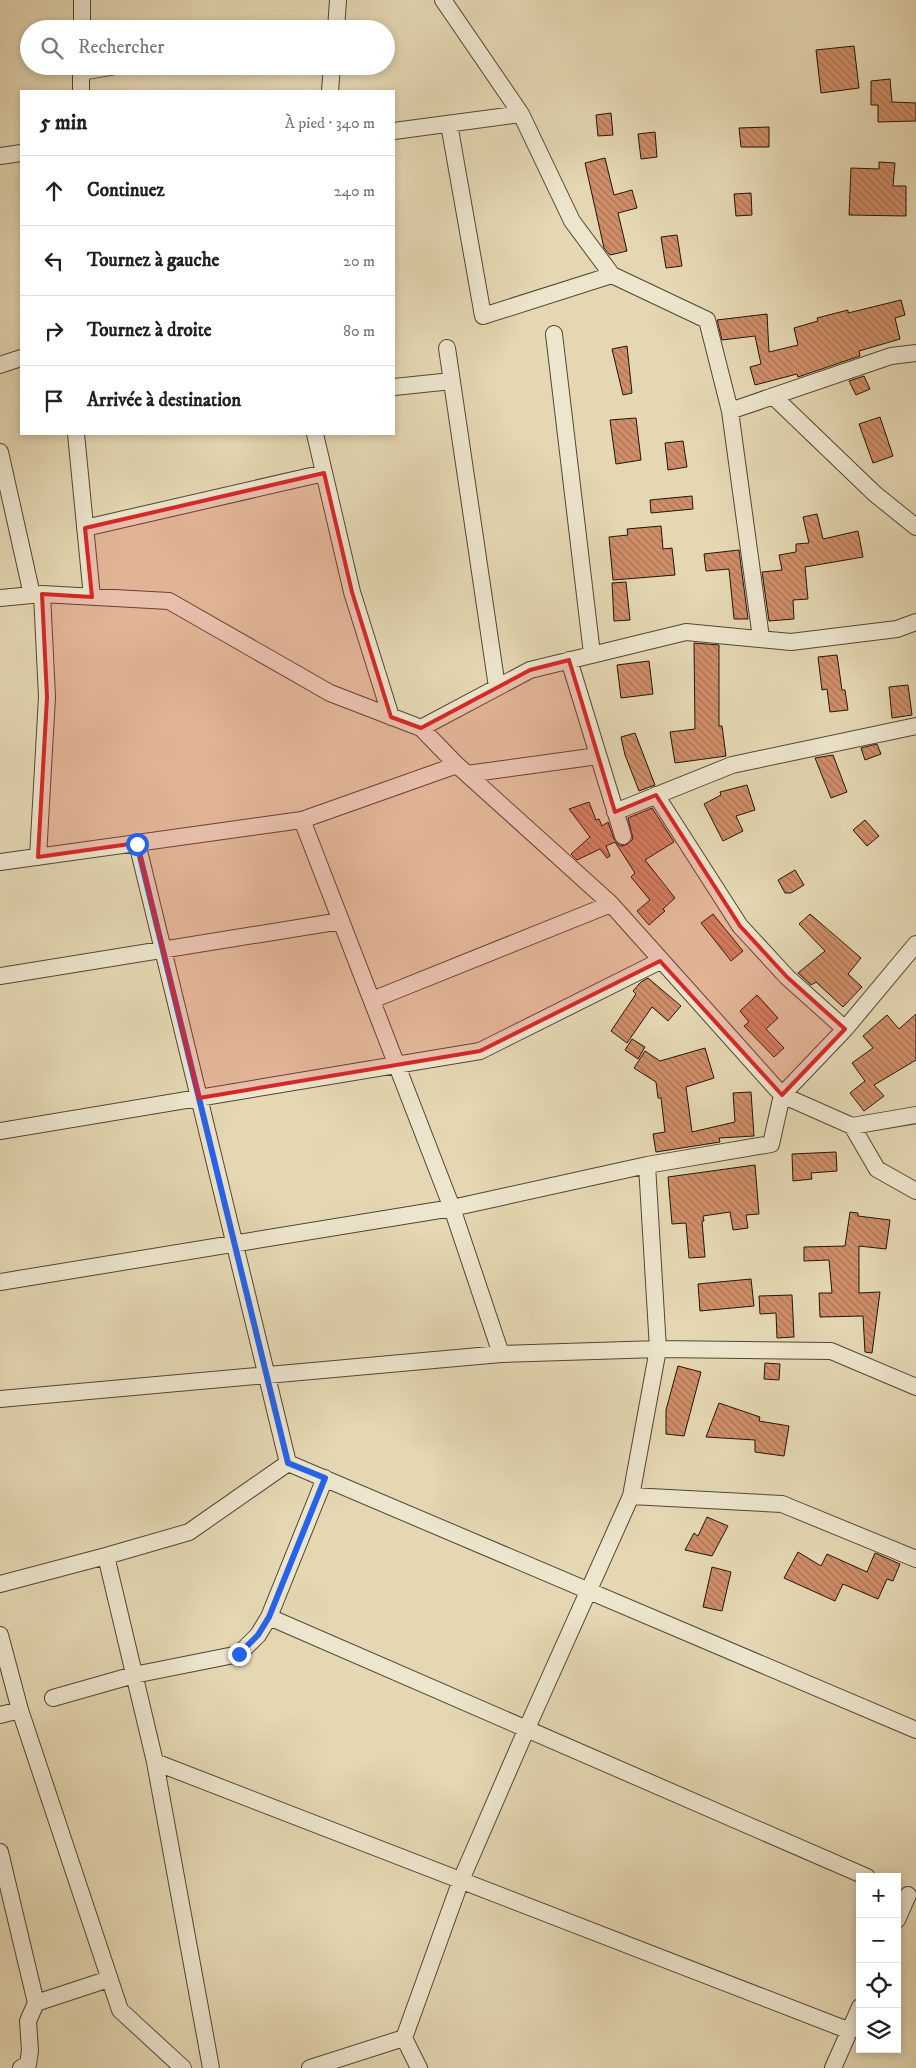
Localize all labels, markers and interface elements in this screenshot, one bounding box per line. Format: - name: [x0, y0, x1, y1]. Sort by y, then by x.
- search box: [20, 20, 395, 75]
- icon: search: [38, 34, 66, 62]
- text: Rechercher: [78, 36, 164, 59]
- text: 5 min: [40, 110, 87, 136]
- text: À pied · 340 m: [285, 113, 375, 133]
- icon: ahead: [40, 177, 68, 205]
- text: Continuez: [87, 179, 165, 202]
- text: 240 m: [334, 181, 375, 201]
- icon: left: [40, 247, 68, 275]
- text: Tournez à gauche: [87, 249, 219, 272]
- text: 20 m: [343, 251, 375, 271]
- icon: right: [40, 317, 68, 345]
- text: Tournez à droite: [87, 319, 212, 342]
- text: 80 m: [343, 321, 375, 341]
- icon: arrive: [40, 387, 68, 415]
- text: Arrivée à destination: [87, 389, 241, 412]
- route start: [126, 833, 149, 856]
- route end: [228, 1643, 251, 1666]
- map controls: [856, 1873, 901, 2053]
- button: +: [856, 1873, 901, 1918]
- button: −: [856, 1918, 901, 1963]
- button: locate: [856, 1963, 901, 2008]
- button: layers: [856, 2008, 901, 2053]

